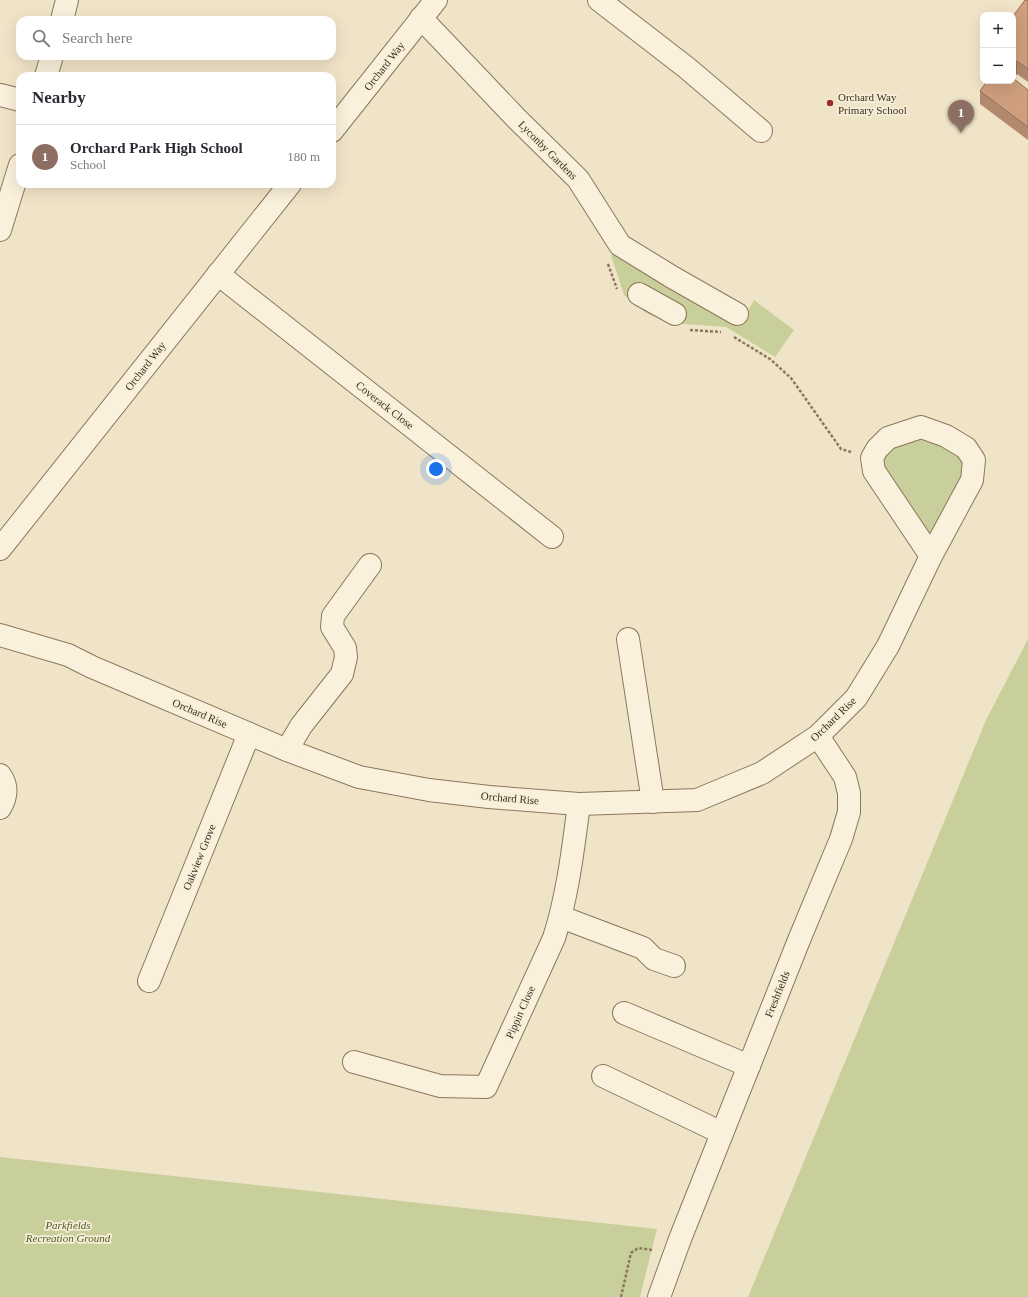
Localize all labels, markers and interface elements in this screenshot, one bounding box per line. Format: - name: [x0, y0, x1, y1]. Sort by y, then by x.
- map controls: [980, 12, 1016, 84]
- button: +: [980, 12, 1016, 48]
- search box: [16, 16, 336, 60]
- icon: search: [30, 27, 52, 49]
- text: Search here: [62, 30, 132, 46]
- street label: Orchard Way: [361, 39, 407, 93]
- button: −: [980, 48, 1016, 84]
- text: Nearby: [32, 88, 86, 107]
- place label: Orchard Way Primary School: [838, 91, 907, 116]
- marker: Orchard Way Primary School: [825, 98, 835, 108]
- pin: 1: [948, 100, 974, 133]
- street label: Lyconby Gardens: [516, 118, 580, 182]
- text: Orchard Park High School: [70, 140, 243, 156]
- text: 1: [42, 149, 48, 164]
- text: 180 m: [287, 149, 320, 164]
- text: School: [70, 157, 106, 172]
- street label: Orchard Way: [122, 339, 168, 393]
- street label: Coverack Close: [354, 379, 416, 431]
- your location: [426, 459, 446, 479]
- street label: Orchard Rise: [808, 694, 858, 744]
- street label: Orchard Rise: [171, 696, 229, 730]
- street label: Orchard Rise: [480, 789, 540, 807]
- street label: Oakview Grove: [180, 822, 218, 892]
- street label: Freshfields: [762, 969, 792, 1019]
- street label: Pippin Close: [503, 984, 537, 1040]
- park label: Parkfields Recreation Ground: [25, 1219, 111, 1244]

